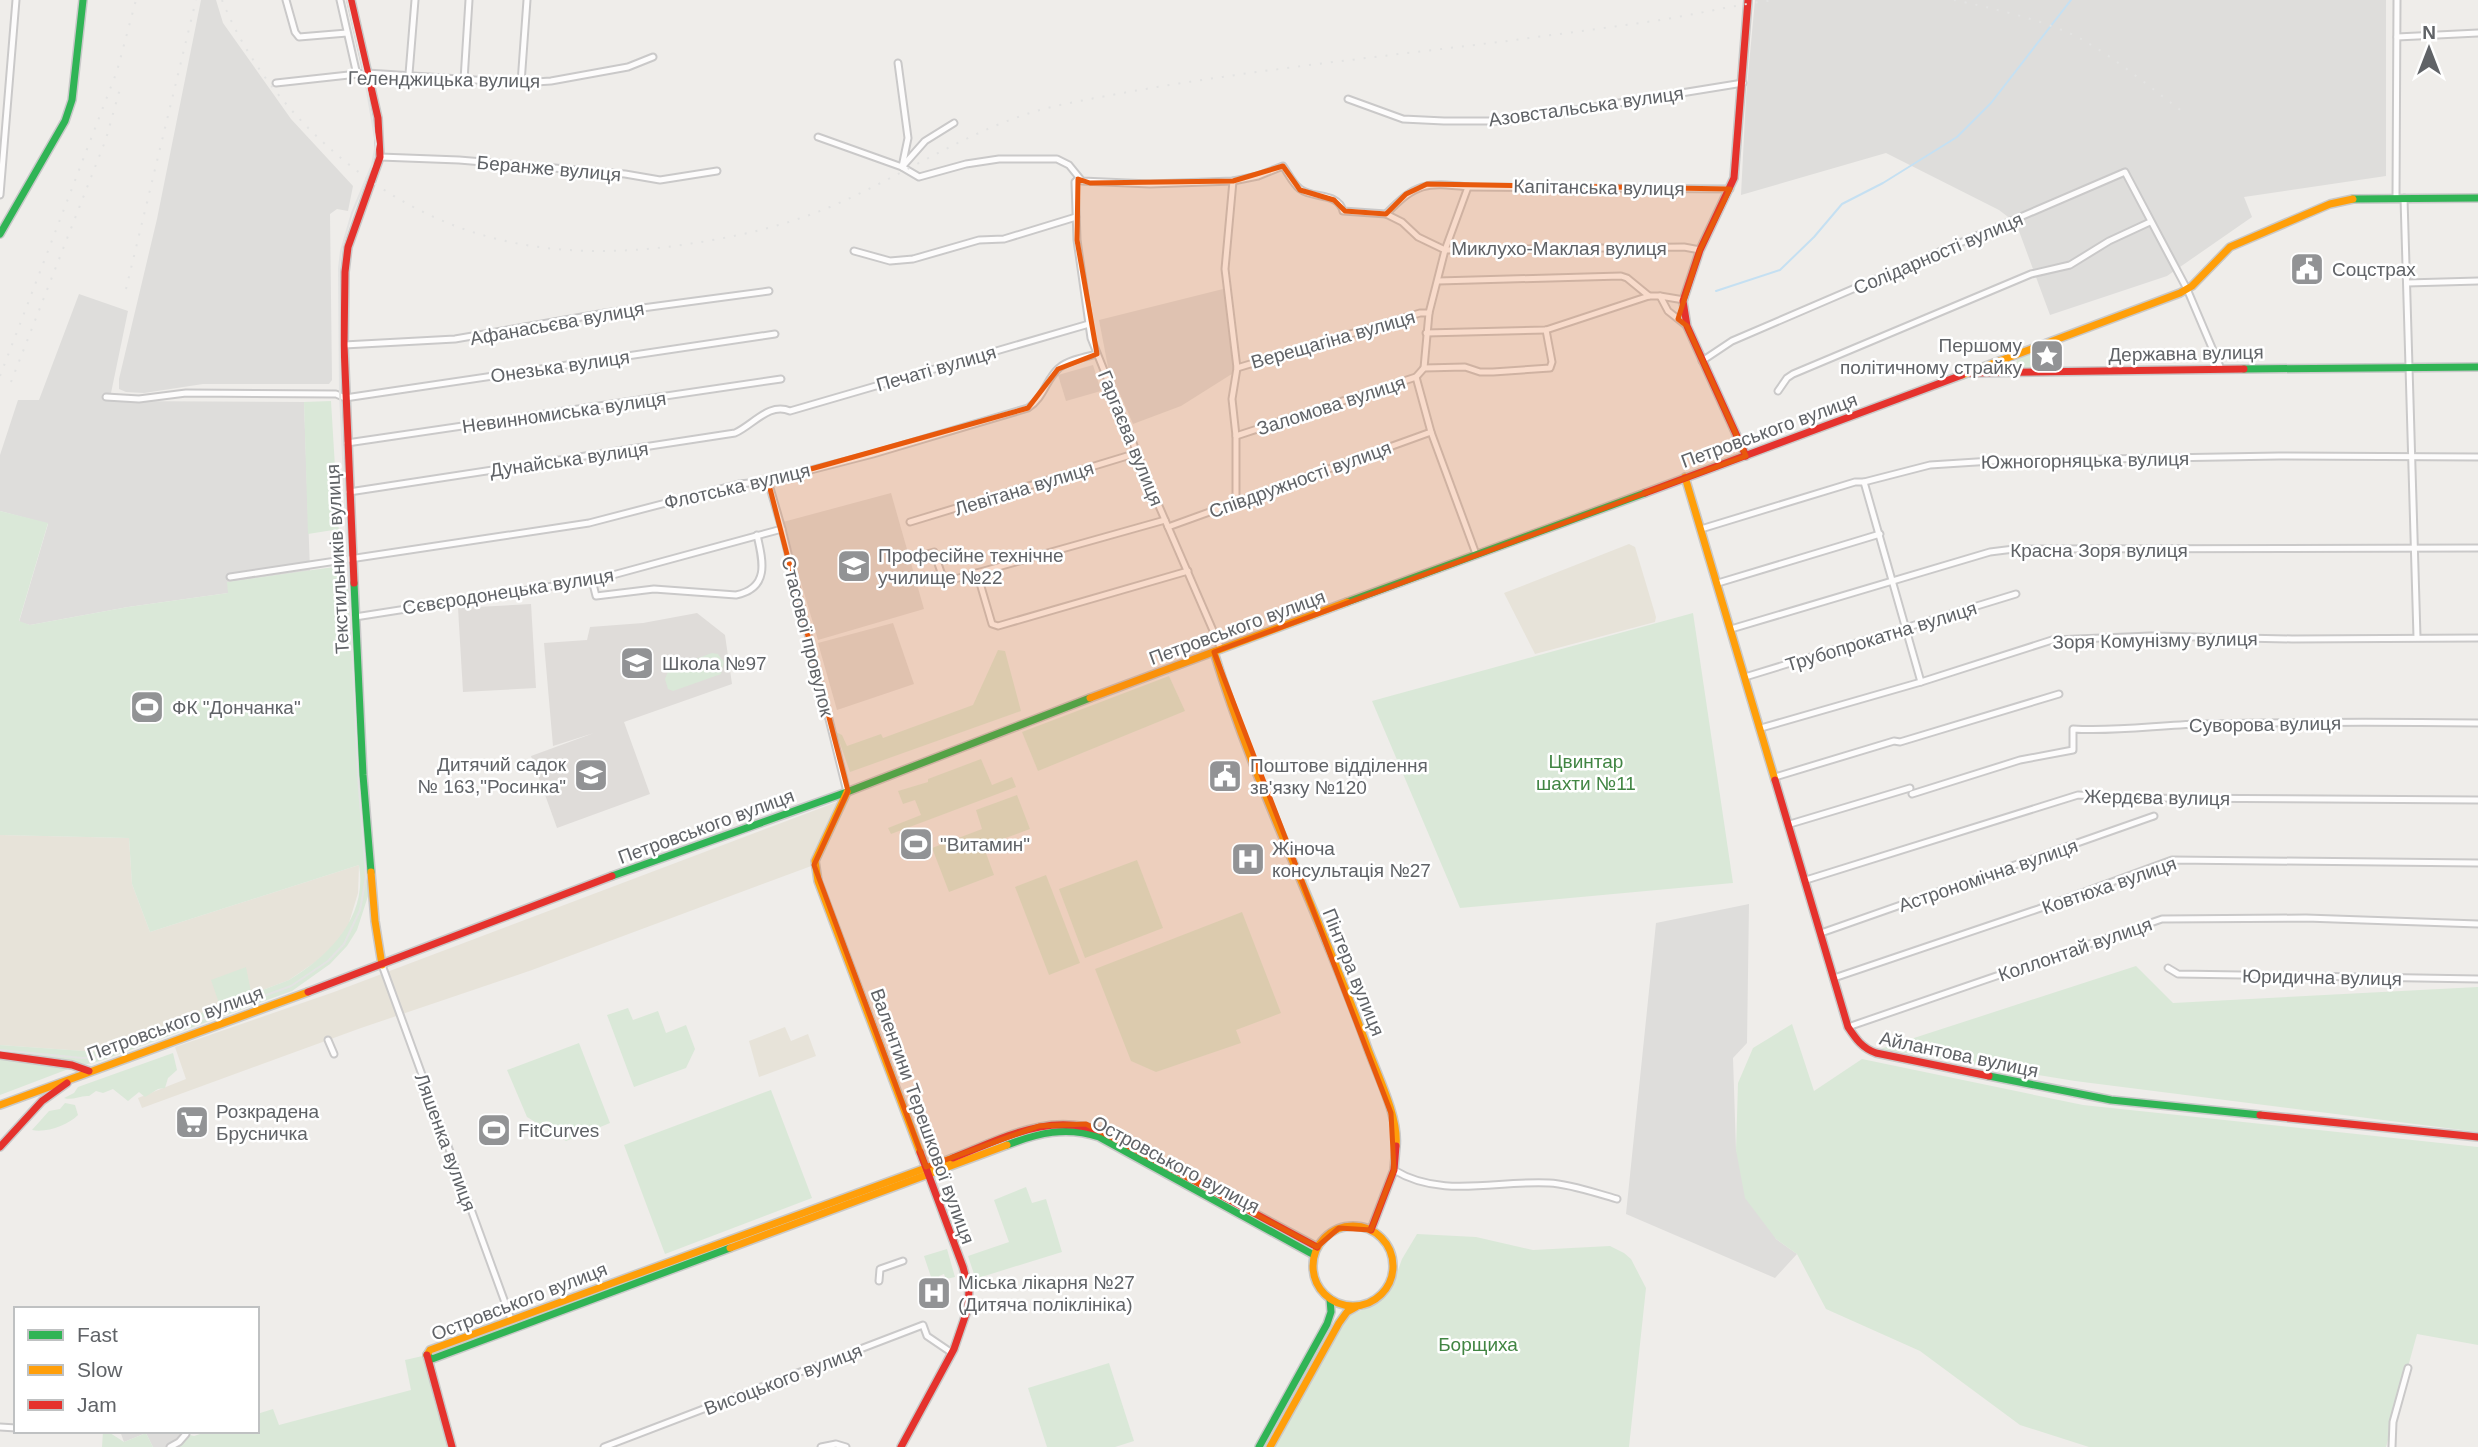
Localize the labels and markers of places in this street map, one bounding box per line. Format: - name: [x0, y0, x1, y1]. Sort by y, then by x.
- public building icon: Соцстрах: [2288, 250, 2326, 288]
- place label: Соцстрах: [2332, 259, 2416, 280]
- place label: Першому політичному страйку: [1840, 335, 2022, 378]
- place icon: Першому політичному страйку: [2028, 337, 2066, 375]
- place label: Професійне технічне училище №22: [878, 545, 1063, 588]
- school or university icon: Професійне технічне училище №22: [835, 547, 873, 585]
- school or university icon: Школа №97: [618, 644, 656, 682]
- place label: Школа №97: [662, 653, 767, 674]
- sports icon: ФК "Дончанка": [128, 688, 166, 726]
- place label: ФК "Дончанка": [172, 697, 301, 718]
- place label: Дитячий садок № 163,"Росинка": [418, 754, 567, 797]
- place label: Поштове відділення зв'язку №120: [1250, 755, 1428, 798]
- school or university icon: Дитячий садок № 163,"Росинка": [572, 756, 610, 794]
- public building icon: Поштове відділення зв'язку №120: [1206, 757, 1244, 795]
- sports icon: "Витамин": [897, 825, 935, 863]
- place label: "Витамин": [940, 834, 1030, 855]
- place label: Жіноча консультація №27: [1272, 838, 1431, 881]
- hospital icon: Жіноча консультація №27: [1229, 840, 1267, 878]
- place label: Розкрадена Брусничка: [216, 1101, 319, 1144]
- supermarket icon: Розкрадена Брусничка: [173, 1103, 211, 1141]
- sports icon: FitCurves: [475, 1111, 513, 1149]
- place label: FitCurves: [518, 1120, 599, 1141]
- place label: Міська лікарня №27 (Дитяча поліклініка): [958, 1272, 1135, 1315]
- hospital icon: Міська лікарня №27 (Дитяча поліклініка): [915, 1274, 953, 1312]

